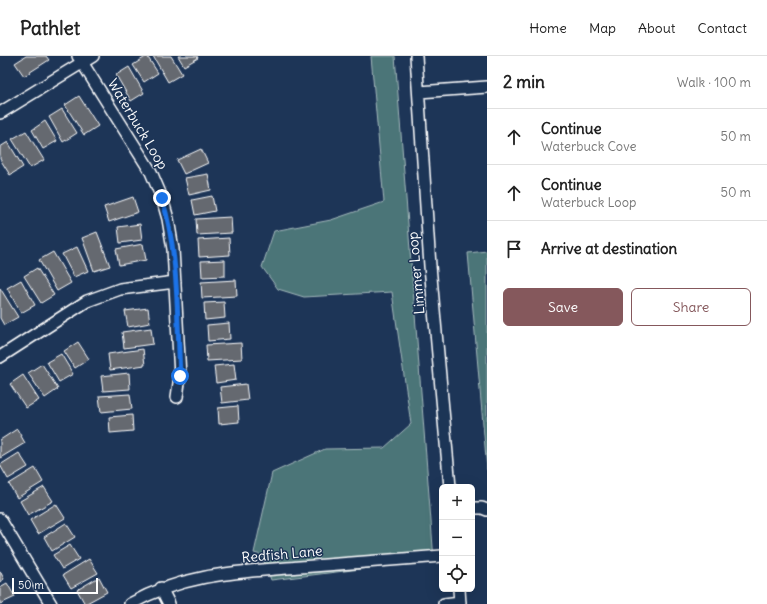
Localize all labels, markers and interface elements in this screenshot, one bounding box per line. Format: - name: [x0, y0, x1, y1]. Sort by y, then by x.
- text: Pathlet: [20, 16, 80, 40]
- text: Home: [529, 19, 567, 37]
- text: Map: [589, 19, 616, 37]
- text: About: [638, 19, 676, 37]
- text: Contact: [698, 19, 747, 37]
- text: 2 min: [503, 71, 545, 93]
- text: Walk · 100 m: [677, 74, 751, 91]
- street label: Waterbuck Loop: [104, 75, 172, 173]
- text: Continue: [541, 119, 602, 138]
- icon: ahead: [503, 126, 525, 148]
- text: 50 m: [720, 128, 751, 145]
- text: Waterbuck Cove: [541, 138, 636, 155]
- text: Continue: [541, 175, 602, 194]
- icon: ahead: [503, 182, 525, 204]
- text: 50 m: [720, 184, 751, 201]
- route end: [153, 189, 171, 207]
- text: Waterbuck Loop: [541, 194, 636, 211]
- street label: Limmer Loop: [403, 231, 429, 315]
- icon: arrive: [503, 238, 525, 260]
- text: Arrive at destination: [541, 239, 677, 258]
- button: Save: [503, 288, 623, 326]
- button: Share: [631, 288, 751, 326]
- route start: [171, 367, 189, 385]
- map controls: [439, 484, 475, 592]
- button: +: [439, 484, 475, 520]
- button: −: [439, 520, 475, 556]
- street label: Redfish Lane: [241, 542, 323, 566]
- button: locate: [439, 556, 475, 592]
- scale bar: [12, 576, 98, 595]
- text: 50 m: [18, 578, 44, 592]

